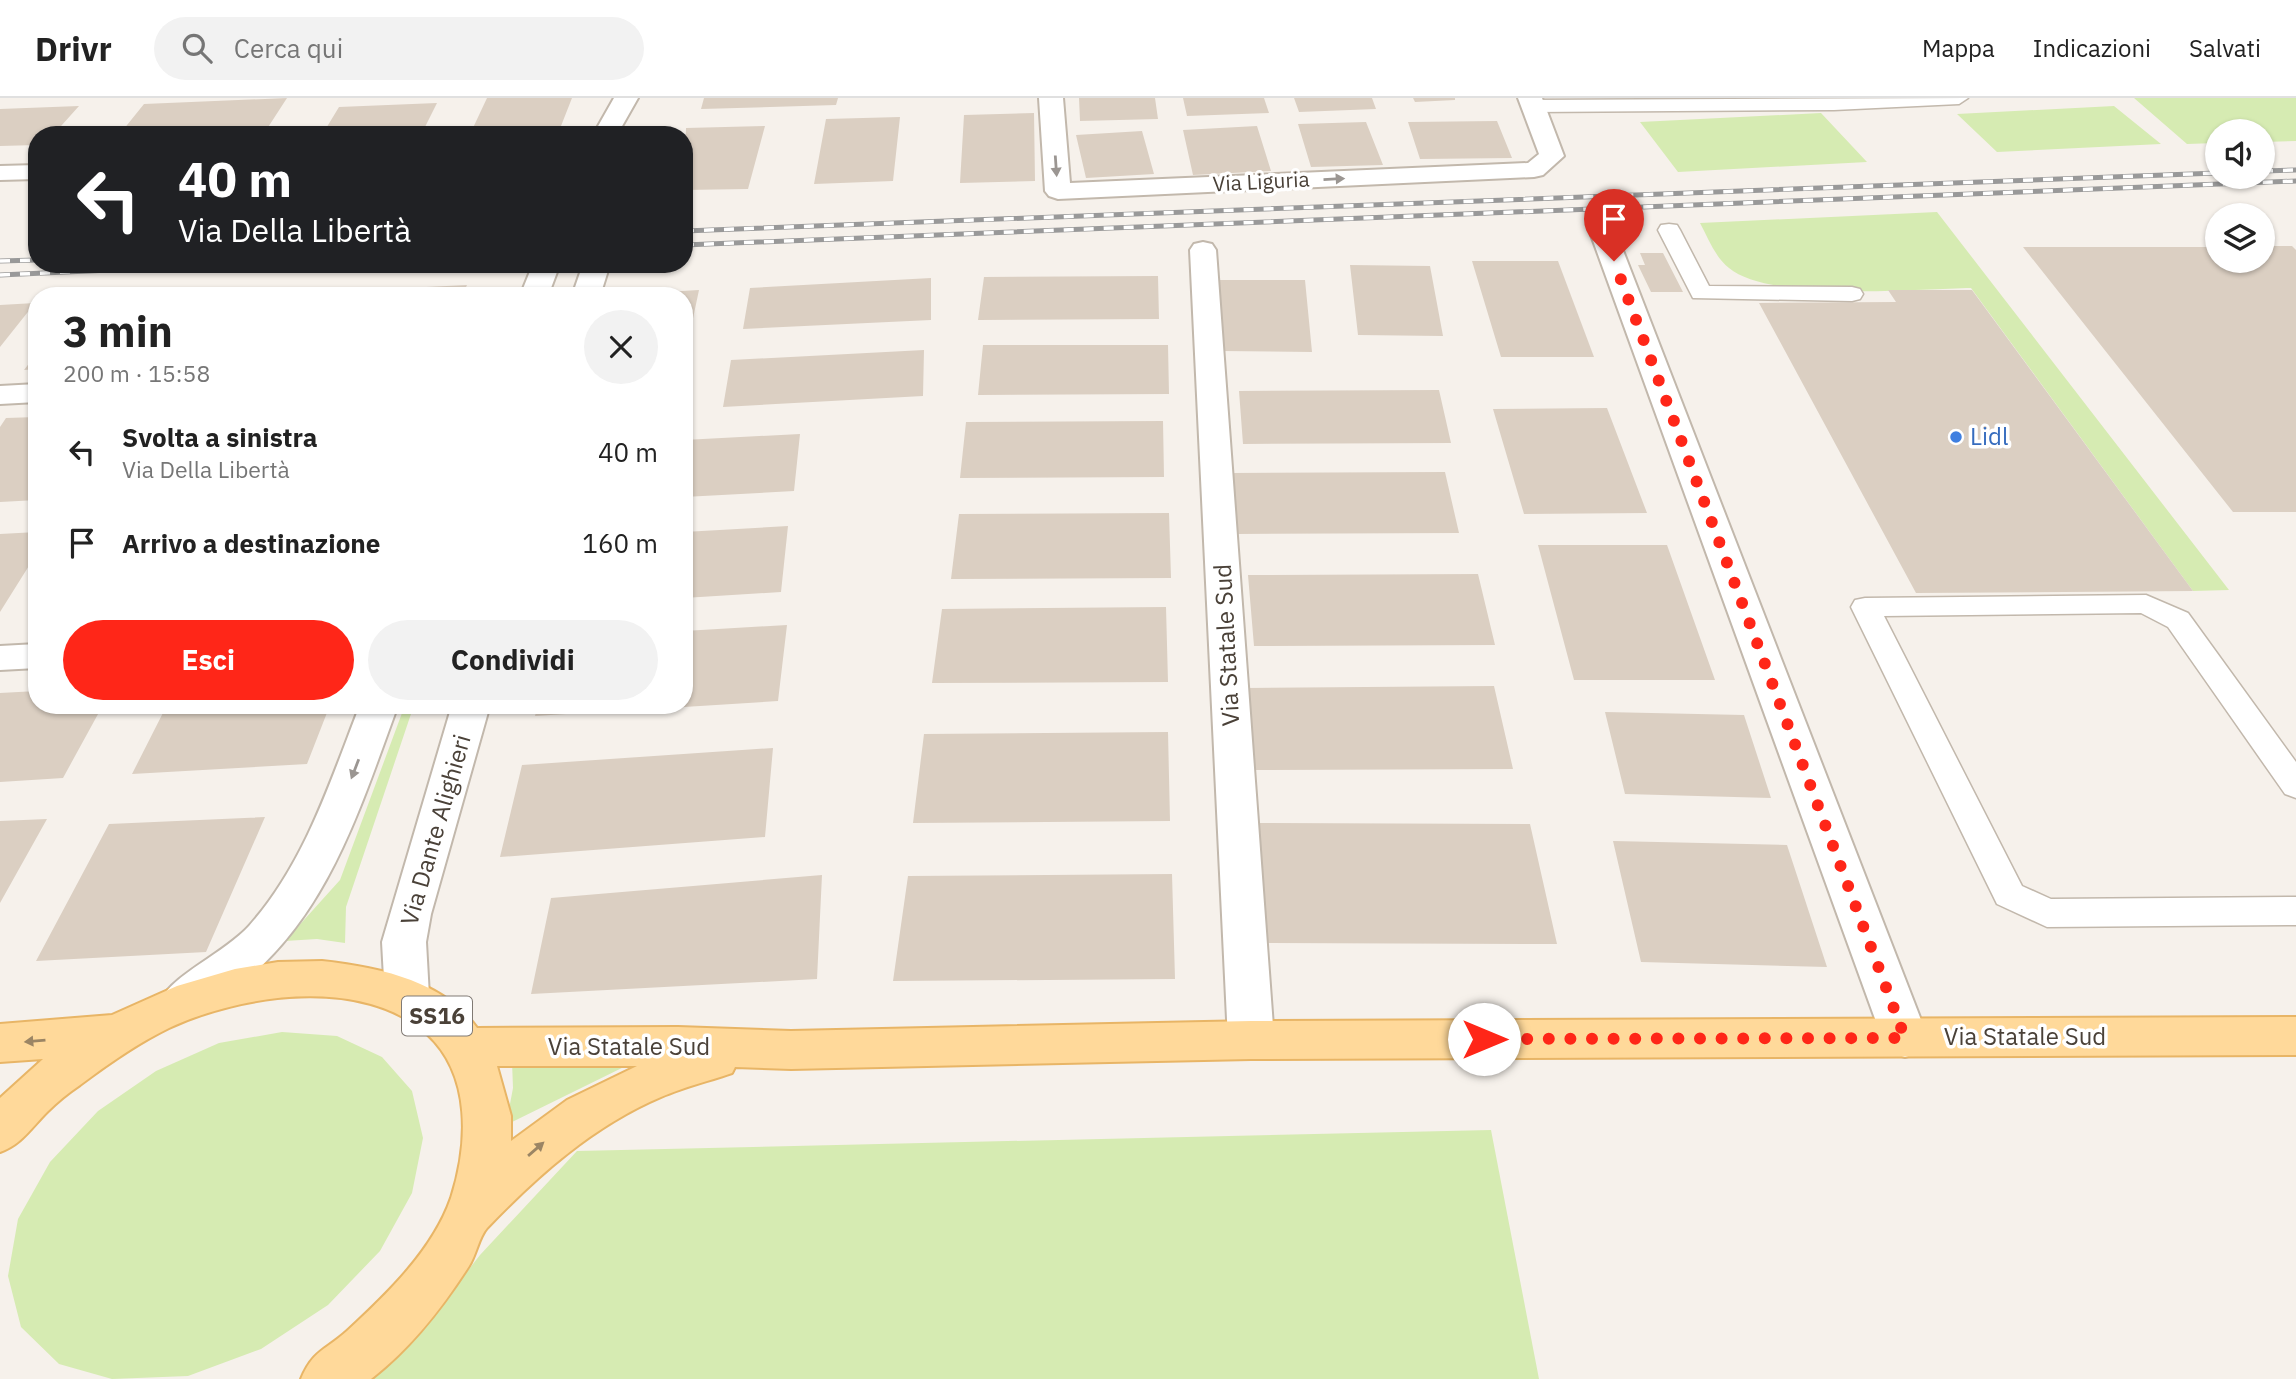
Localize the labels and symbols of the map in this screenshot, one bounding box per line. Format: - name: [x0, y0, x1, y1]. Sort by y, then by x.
- one-way arrow: [1051, 155, 1062, 177]
- street label: Via Liguria: [1212, 164, 1310, 198]
- one-way arrow: [1323, 173, 1345, 184]
- pin: [1584, 189, 1644, 261]
- place label: Lidl: [1970, 420, 2008, 452]
- marker: Lidl: [1948, 429, 1964, 445]
- street label: Via Statale Sud: [1206, 563, 1246, 727]
- street label: Via Dante Alighieri: [393, 731, 478, 929]
- one-way arrow: [349, 759, 360, 780]
- road number: SS16: [402, 996, 472, 1035]
- position arrow: [1447, 1002, 1521, 1076]
- street label: Via Statale Sud: [1944, 1020, 2106, 1052]
- street label: Via Statale Sud: [548, 1030, 710, 1062]
- one-way arrow: [24, 1036, 46, 1047]
- one-way arrow: [527, 1141, 545, 1157]

